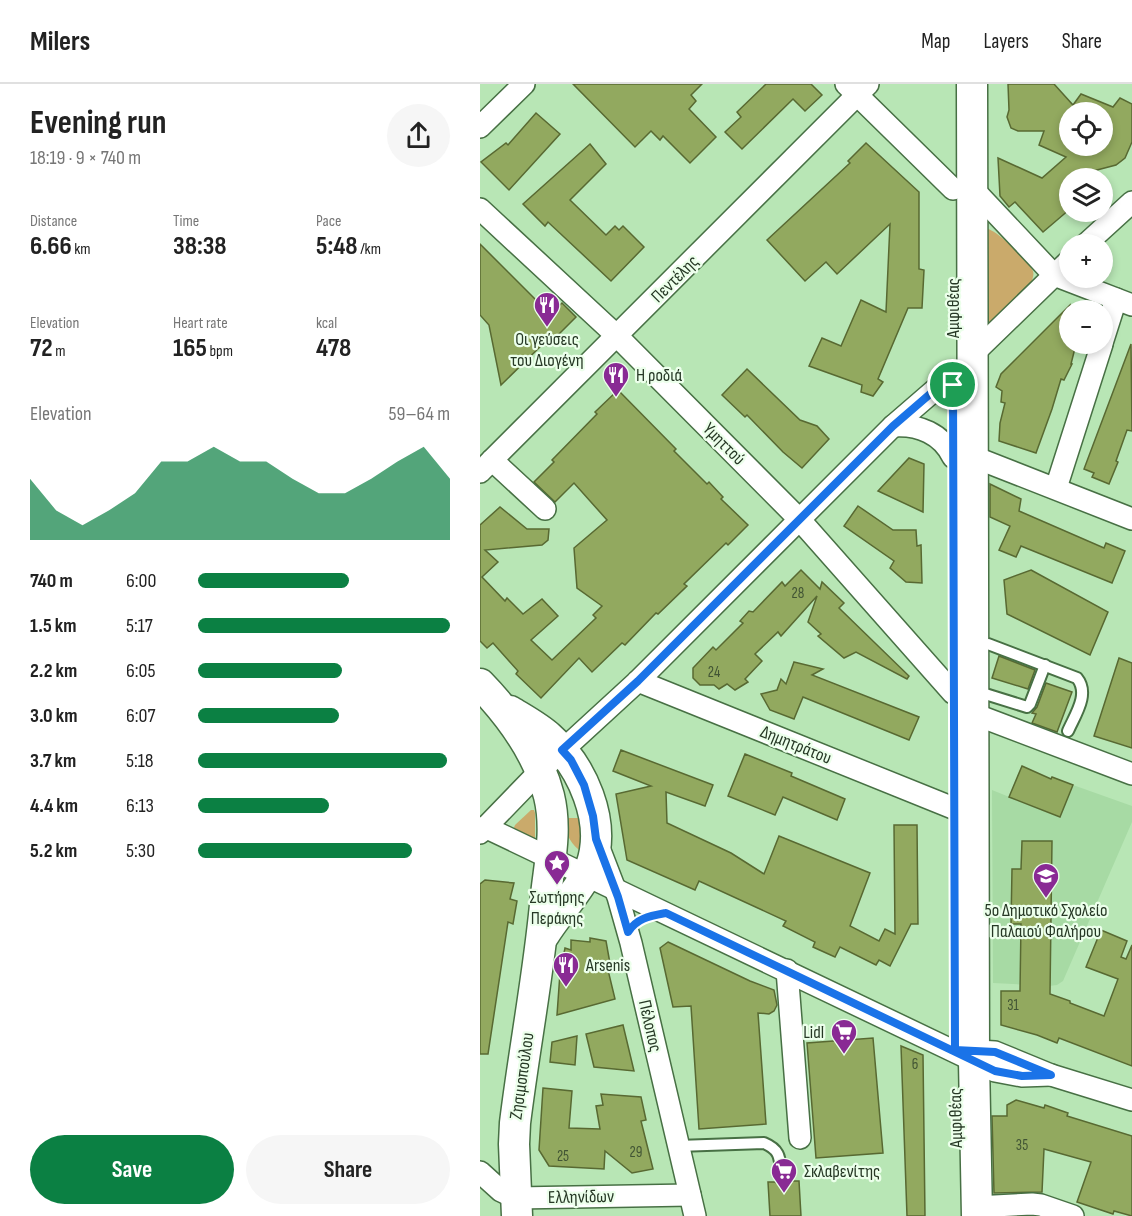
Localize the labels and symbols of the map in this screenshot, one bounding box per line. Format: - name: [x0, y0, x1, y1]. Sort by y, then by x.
- street label: Πεντέλης: [647, 251, 703, 307]
- street label: Αμφιθέας: [943, 278, 964, 339]
- restaurant icon: Οι γεύσεις του Διογένη: [532, 290, 562, 328]
- place label: Οι γεύσεις του Διογένη: [510, 329, 584, 371]
- pin: [927, 359, 978, 410]
- restaurant icon: Η ροδιά: [601, 360, 631, 398]
- place label: Η ροδιά: [636, 365, 683, 386]
- street label: Υμηττού: [699, 419, 749, 469]
- house number: 28: [792, 584, 804, 603]
- house number: 24: [708, 663, 720, 682]
- street label: Δημητράτου: [757, 721, 835, 769]
- place icon: Σωτήρης Περάκης: [542, 848, 572, 886]
- school or university icon: 5ο Δημοτικό Σχολείο Παλαιού Φαλήρου: [1031, 861, 1061, 899]
- place label: Σωτήρης Περάκης: [529, 887, 585, 929]
- place label: 5ο Δημοτικό Σχολείο Παλαιού Φαλήρου: [985, 900, 1108, 942]
- restaurant icon: Arsenis: [551, 950, 581, 988]
- place label: Arsenis: [585, 955, 630, 976]
- house number: 31: [1007, 996, 1020, 1015]
- street label: Πέλοπος: [634, 998, 666, 1054]
- supermarket icon: Lidl: [829, 1017, 859, 1055]
- place label: Lidl: [803, 1022, 824, 1043]
- street label: Ζησιμοπούλου: [506, 1031, 538, 1121]
- house number: 6: [912, 1055, 918, 1074]
- street label: Αμφιθέας: [945, 1088, 967, 1149]
- house number: 35: [1016, 1136, 1028, 1155]
- house number: 29: [630, 1143, 642, 1162]
- house number: 25: [557, 1147, 569, 1166]
- supermarket icon: Σκλαβενίτης: [769, 1156, 799, 1194]
- place label: Σκλαβενίτης: [804, 1161, 880, 1182]
- street label: Ελληνίδων: [548, 1186, 614, 1208]

